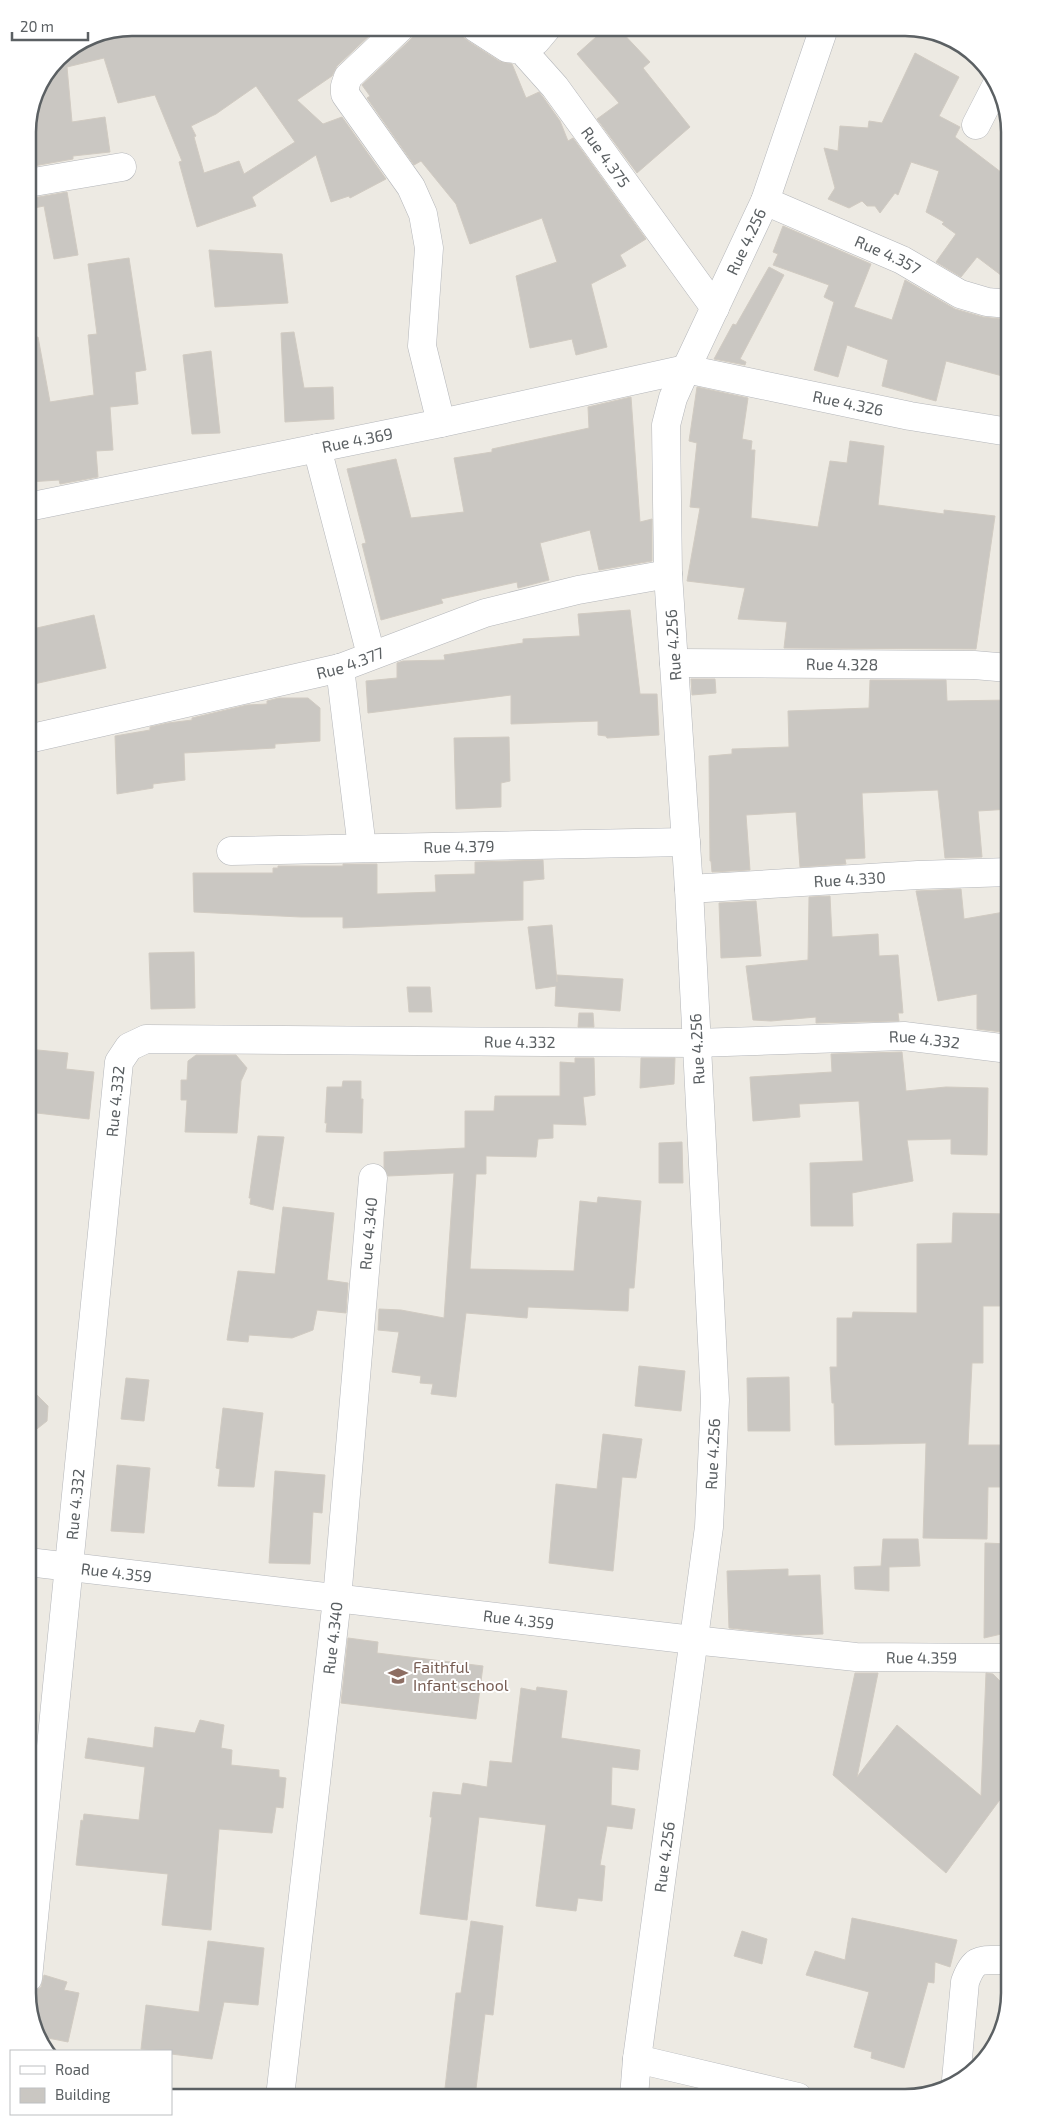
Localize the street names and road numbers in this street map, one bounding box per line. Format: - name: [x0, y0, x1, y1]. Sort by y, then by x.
- street label: Rue 4.375: [578, 123, 634, 191]
- street label: Rue 4.256: [722, 205, 769, 278]
- street label: Rue 4.357: [852, 231, 924, 278]
- street label: Rue 4.326: [811, 386, 885, 419]
- street label: Rue 4.369: [320, 423, 394, 456]
- street label: Rue 4.256: [661, 609, 684, 681]
- street label: Rue 4.377: [314, 642, 386, 682]
- street label: Rue 4.328: [806, 654, 878, 673]
- street label: Rue 4.379: [423, 836, 495, 856]
- street label: Rue 4.330: [813, 867, 886, 890]
- street label: Rue 4.256: [685, 1013, 708, 1085]
- street label: Rue 4.332: [888, 1026, 961, 1052]
- street label: Rue 4.332: [484, 1031, 555, 1051]
- street label: Rue 4.332: [102, 1065, 128, 1138]
- street label: Rue 4.340: [355, 1196, 380, 1271]
- street label: Rue 4.256: [701, 1418, 723, 1490]
- street label: Rue 4.332: [62, 1468, 88, 1541]
- street label: Rue 4.359: [80, 1558, 153, 1585]
- street label: Rue 4.340: [318, 1601, 346, 1675]
- street label: Rue 4.359: [482, 1605, 555, 1633]
- street label: Rue 4.359: [886, 1647, 957, 1667]
- street label: Rue 4.256: [650, 1820, 678, 1894]

